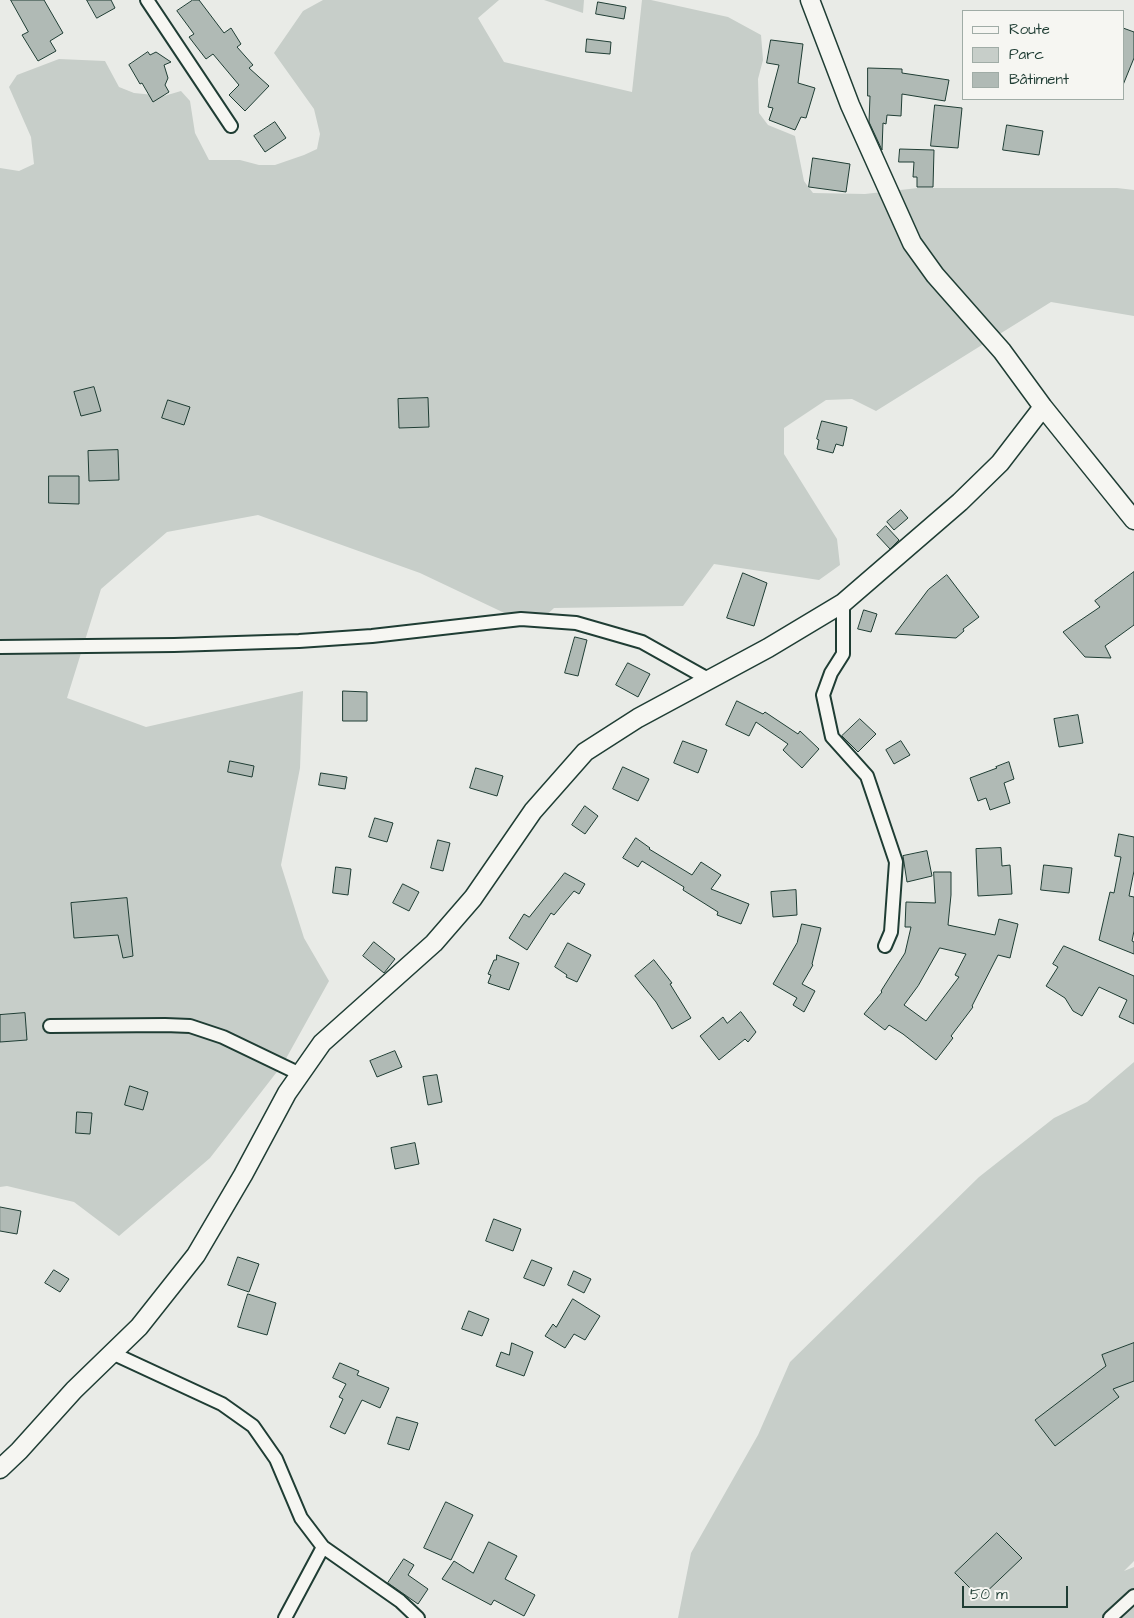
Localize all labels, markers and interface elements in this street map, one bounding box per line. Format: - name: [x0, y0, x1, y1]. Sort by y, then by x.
- legend: [962, 10, 1124, 100]
- text: Route: [1009, 19, 1050, 40]
- text: Parc: [1009, 44, 1044, 65]
- text: Bâtiment: [1009, 69, 1069, 90]
- scale bar: [964, 1576, 1070, 1608]
- text: 50 m: [970, 1584, 1008, 1605]

